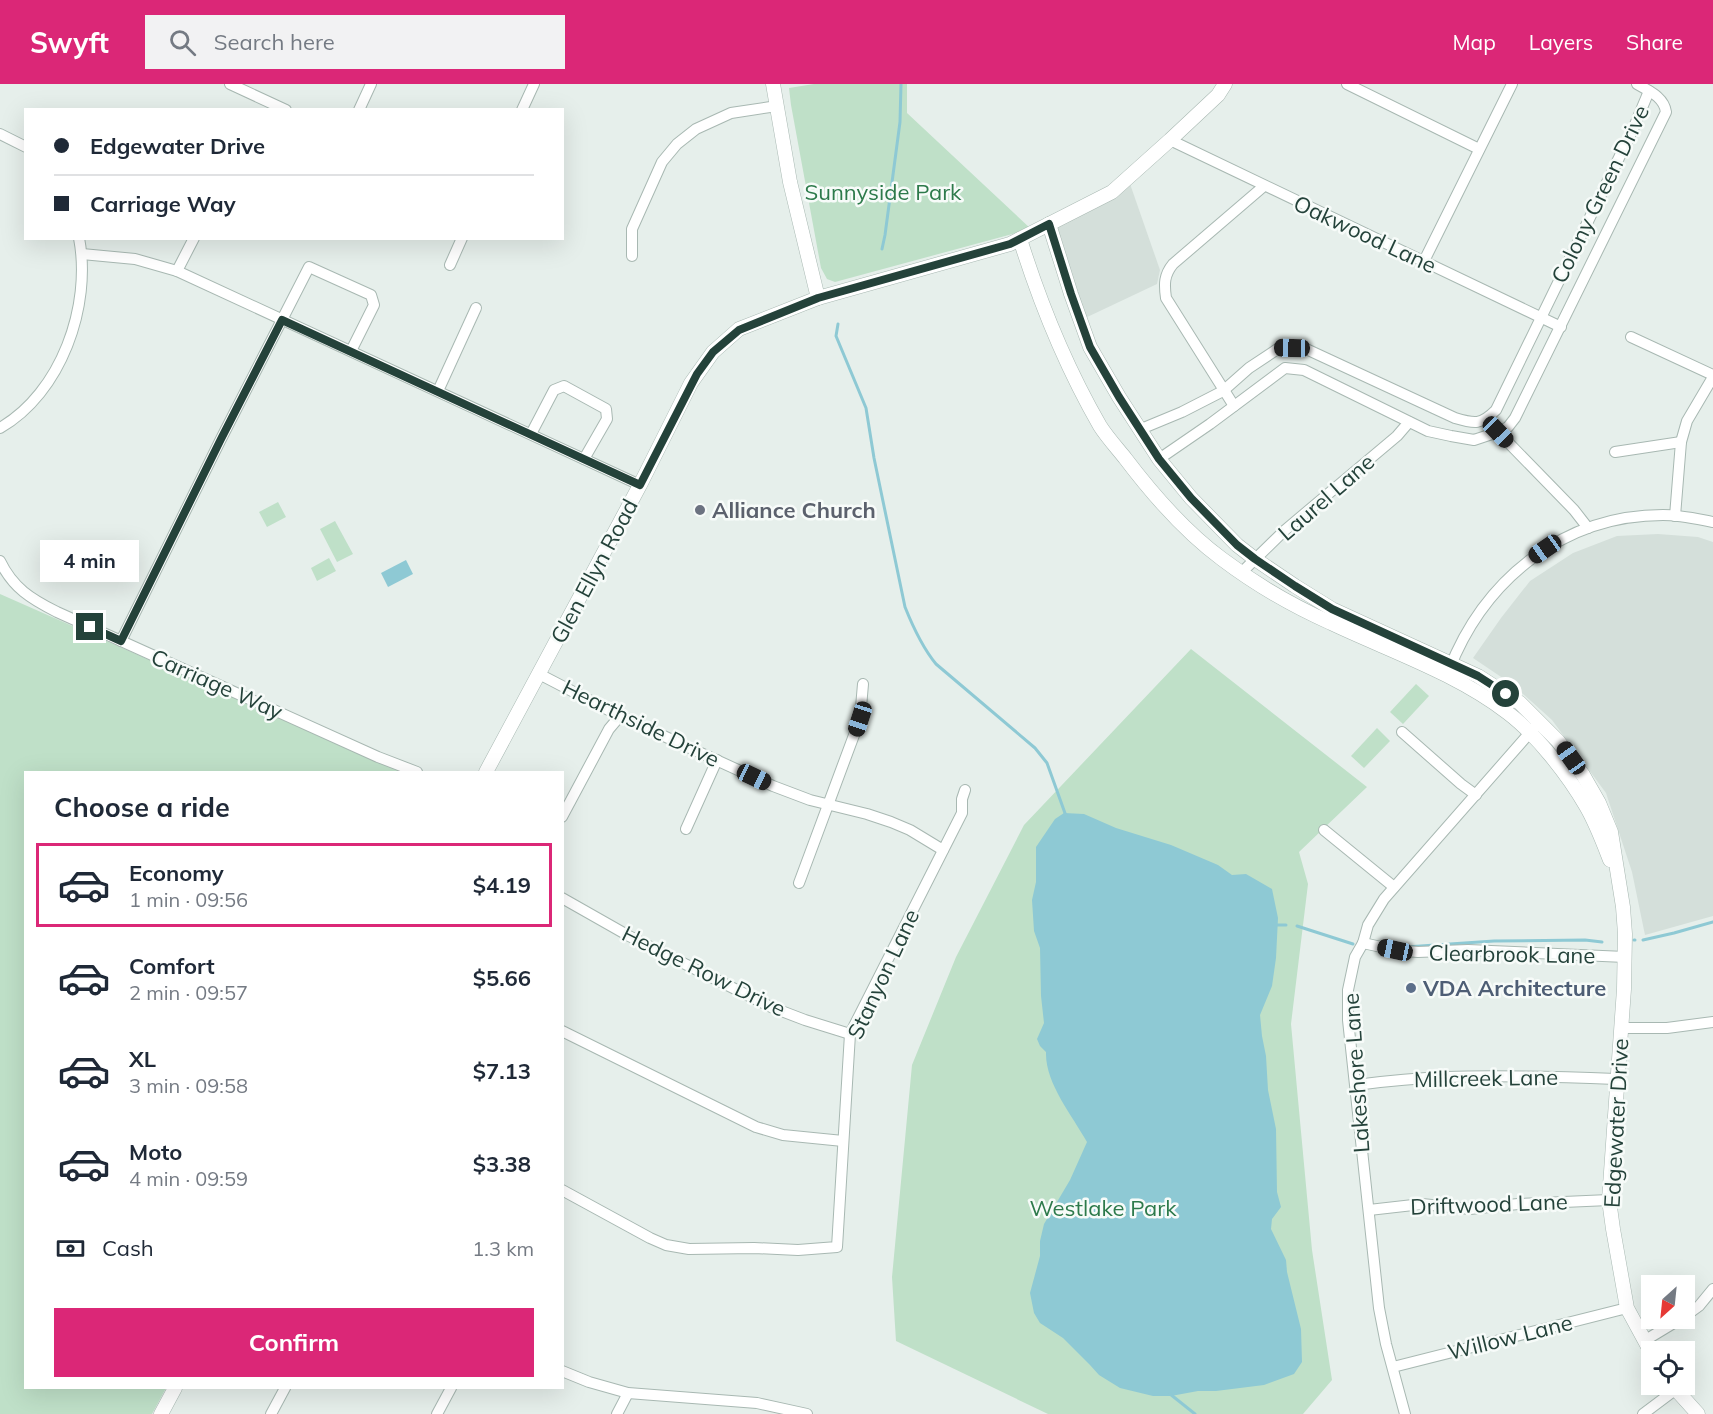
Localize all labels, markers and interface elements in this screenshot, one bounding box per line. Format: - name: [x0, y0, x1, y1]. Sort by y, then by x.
- search box: [145, 15, 565, 69]
- text: Swyft: [30, 25, 109, 60]
- icon: search: [166, 26, 199, 59]
- text: Search here: [214, 28, 335, 56]
- text: Map: [1453, 29, 1496, 55]
- text: Layers: [1529, 29, 1593, 55]
- text: Share: [1626, 29, 1683, 55]
- street label: Colony Green Drive: [1545, 100, 1655, 288]
- text: Edgewater Drive: [90, 132, 265, 160]
- park label: Sunnyside Park: [805, 178, 962, 206]
- street label: Oakwood Lane: [1289, 189, 1441, 279]
- text: Carriage Way: [90, 190, 236, 218]
- car: [1274, 339, 1310, 357]
- car: [1479, 413, 1517, 451]
- street label: Laurel Lane: [1272, 447, 1380, 547]
- street label: Glen Ellyn Road: [544, 494, 644, 648]
- place label: Alliance Church: [712, 496, 876, 524]
- marker: Alliance Church: [693, 503, 707, 517]
- car: [1525, 531, 1565, 567]
- callout: 4 min: [40, 540, 140, 582]
- text: 4 min: [63, 548, 116, 573]
- route end: [76, 613, 103, 640]
- street label: Carriage Way: [147, 642, 288, 726]
- street label: Hearthside Drive: [558, 673, 724, 773]
- route start: [1492, 680, 1519, 707]
- car: [846, 699, 874, 739]
- car: [1553, 738, 1589, 778]
- car: [734, 761, 774, 793]
- text: Choose a ride: [54, 790, 230, 824]
- icon: car: [57, 858, 111, 912]
- text: Economy: [129, 859, 224, 887]
- text: $4.19: [473, 871, 531, 899]
- text: 1 min · 09:56: [129, 887, 248, 912]
- street label: Stanyon Lane: [841, 905, 925, 1043]
- street label: Hedge Row Drive: [618, 919, 790, 1023]
- car: [1376, 937, 1414, 963]
- street label: Clearbrook Lane: [1428, 939, 1596, 969]
- icon: car: [57, 951, 111, 1005]
- text: Comfort: [129, 952, 215, 980]
- text: $5.66: [473, 964, 531, 992]
- place label: VDA Architecture: [1422, 974, 1606, 1002]
- text: 2 min · 09:57: [129, 980, 248, 1005]
- marker: VDA Architecture: [1404, 981, 1418, 995]
- street label: Lakeshore Lane: [1336, 992, 1376, 1154]
- street label: Edgewater Drive: [1598, 1038, 1634, 1208]
- icon: car: [57, 1044, 111, 1098]
- text: XL: [129, 1045, 156, 1073]
- text: $7.13: [473, 1057, 531, 1085]
- street label: Millcreek Lane: [1414, 1063, 1558, 1093]
- text: 3 min · 09:58: [129, 1073, 248, 1098]
- icon: car: [57, 1137, 111, 1191]
- text: Moto: [129, 1138, 182, 1166]
- text: $3.38: [473, 1150, 531, 1178]
- text: 4 min · 09:59: [129, 1166, 248, 1191]
- street label: Driftwood Lane: [1410, 1187, 1568, 1221]
- park label: Westlake Park: [1029, 1194, 1177, 1222]
- icon: cash: [54, 1232, 87, 1265]
- text: Cash: [102, 1234, 154, 1262]
- text: 1.3 km: [472, 1236, 534, 1261]
- north arrow: [1641, 1275, 1695, 1329]
- map controls: [1641, 1275, 1695, 1395]
- button: Confirm: [54, 1308, 534, 1377]
- street label: Willow Lane: [1445, 1308, 1575, 1366]
- button: locate: [1641, 1341, 1695, 1395]

